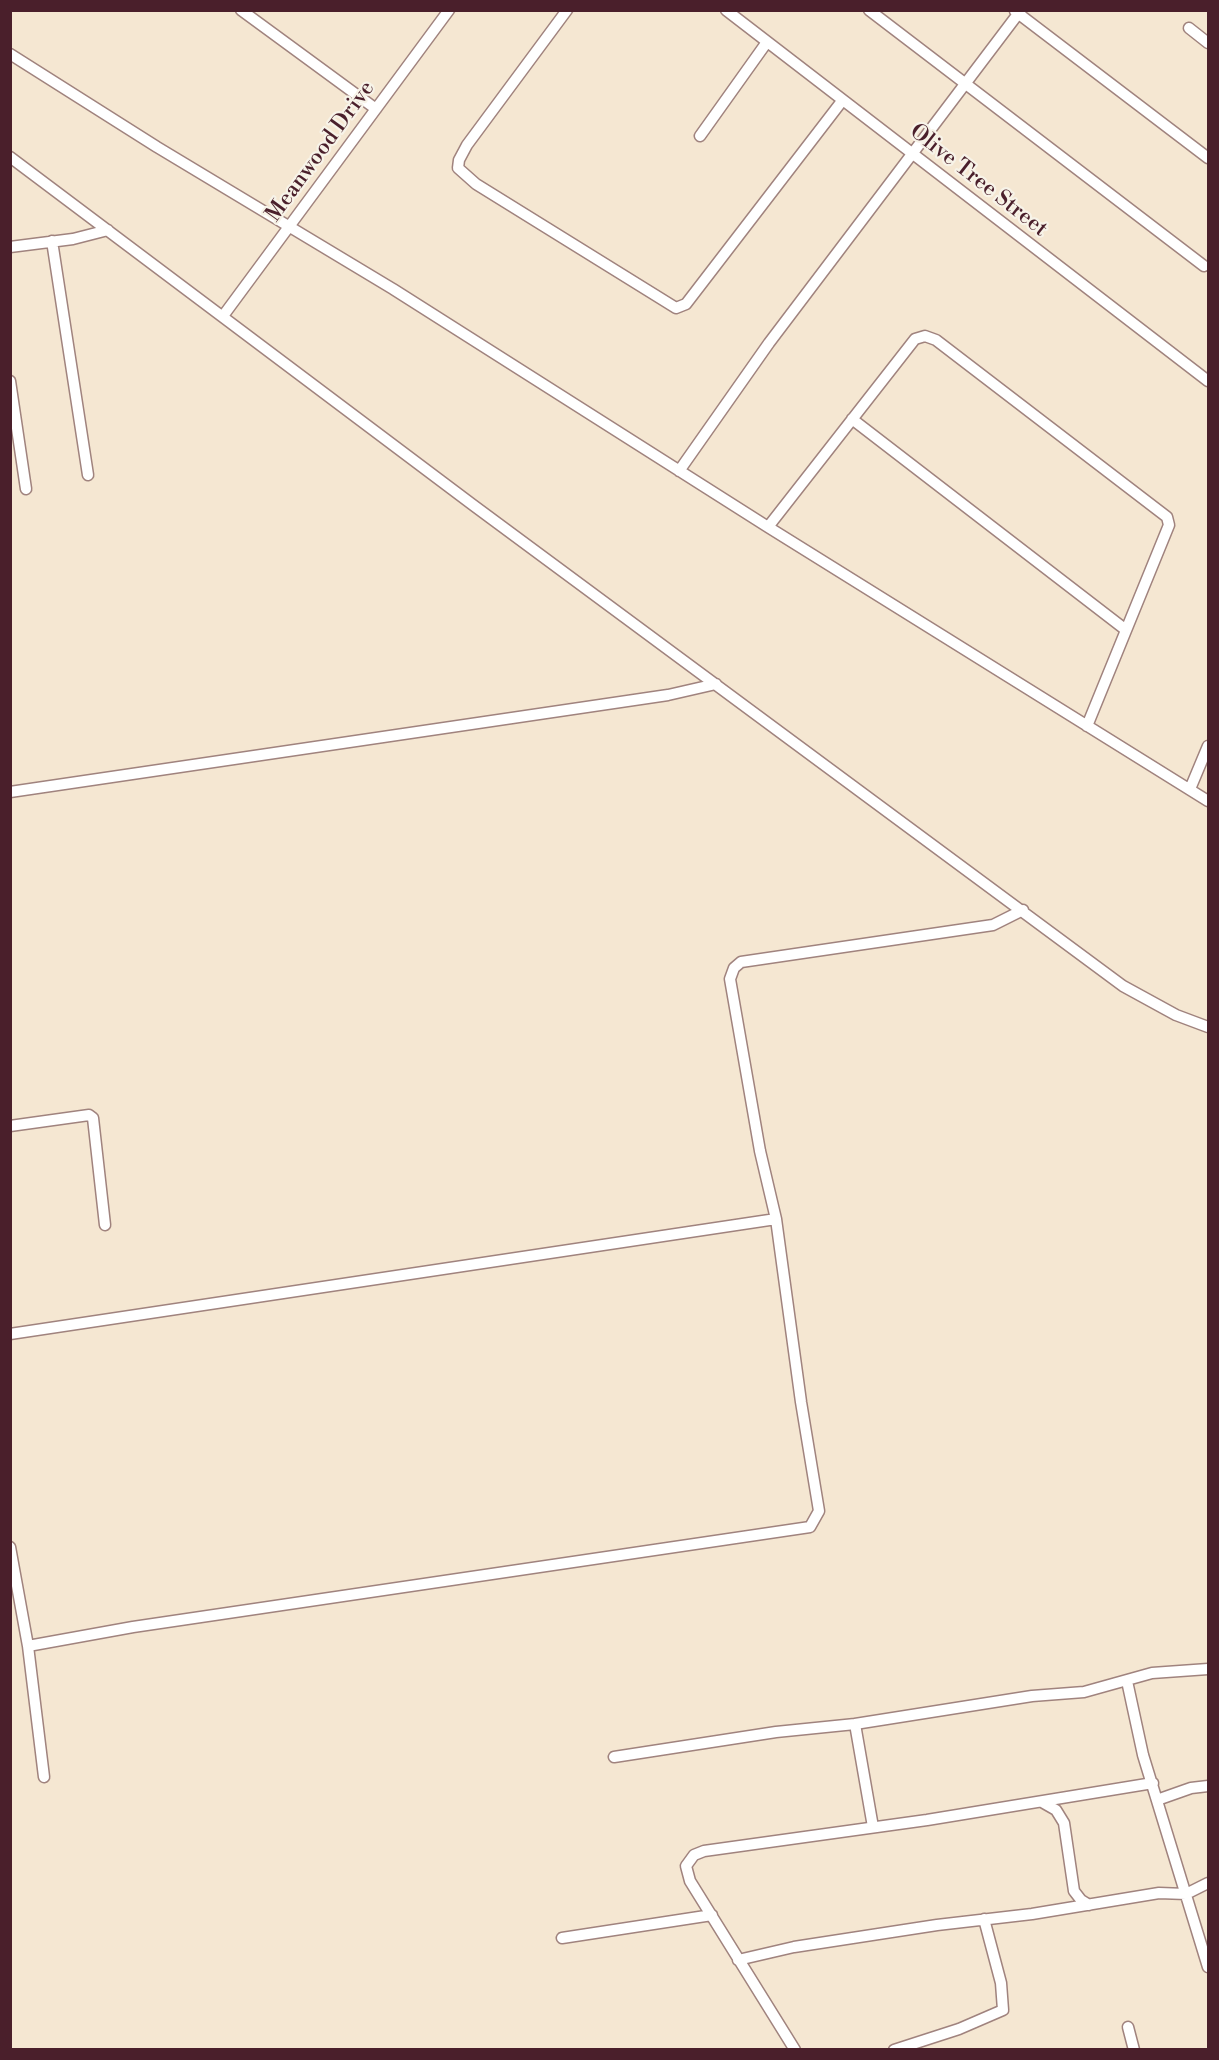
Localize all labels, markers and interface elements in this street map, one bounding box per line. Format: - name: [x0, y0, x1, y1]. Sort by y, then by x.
- street label: Meanwood Drive: [261, 76, 381, 228]
- street label: Olive Tree Street: [904, 119, 1052, 243]

